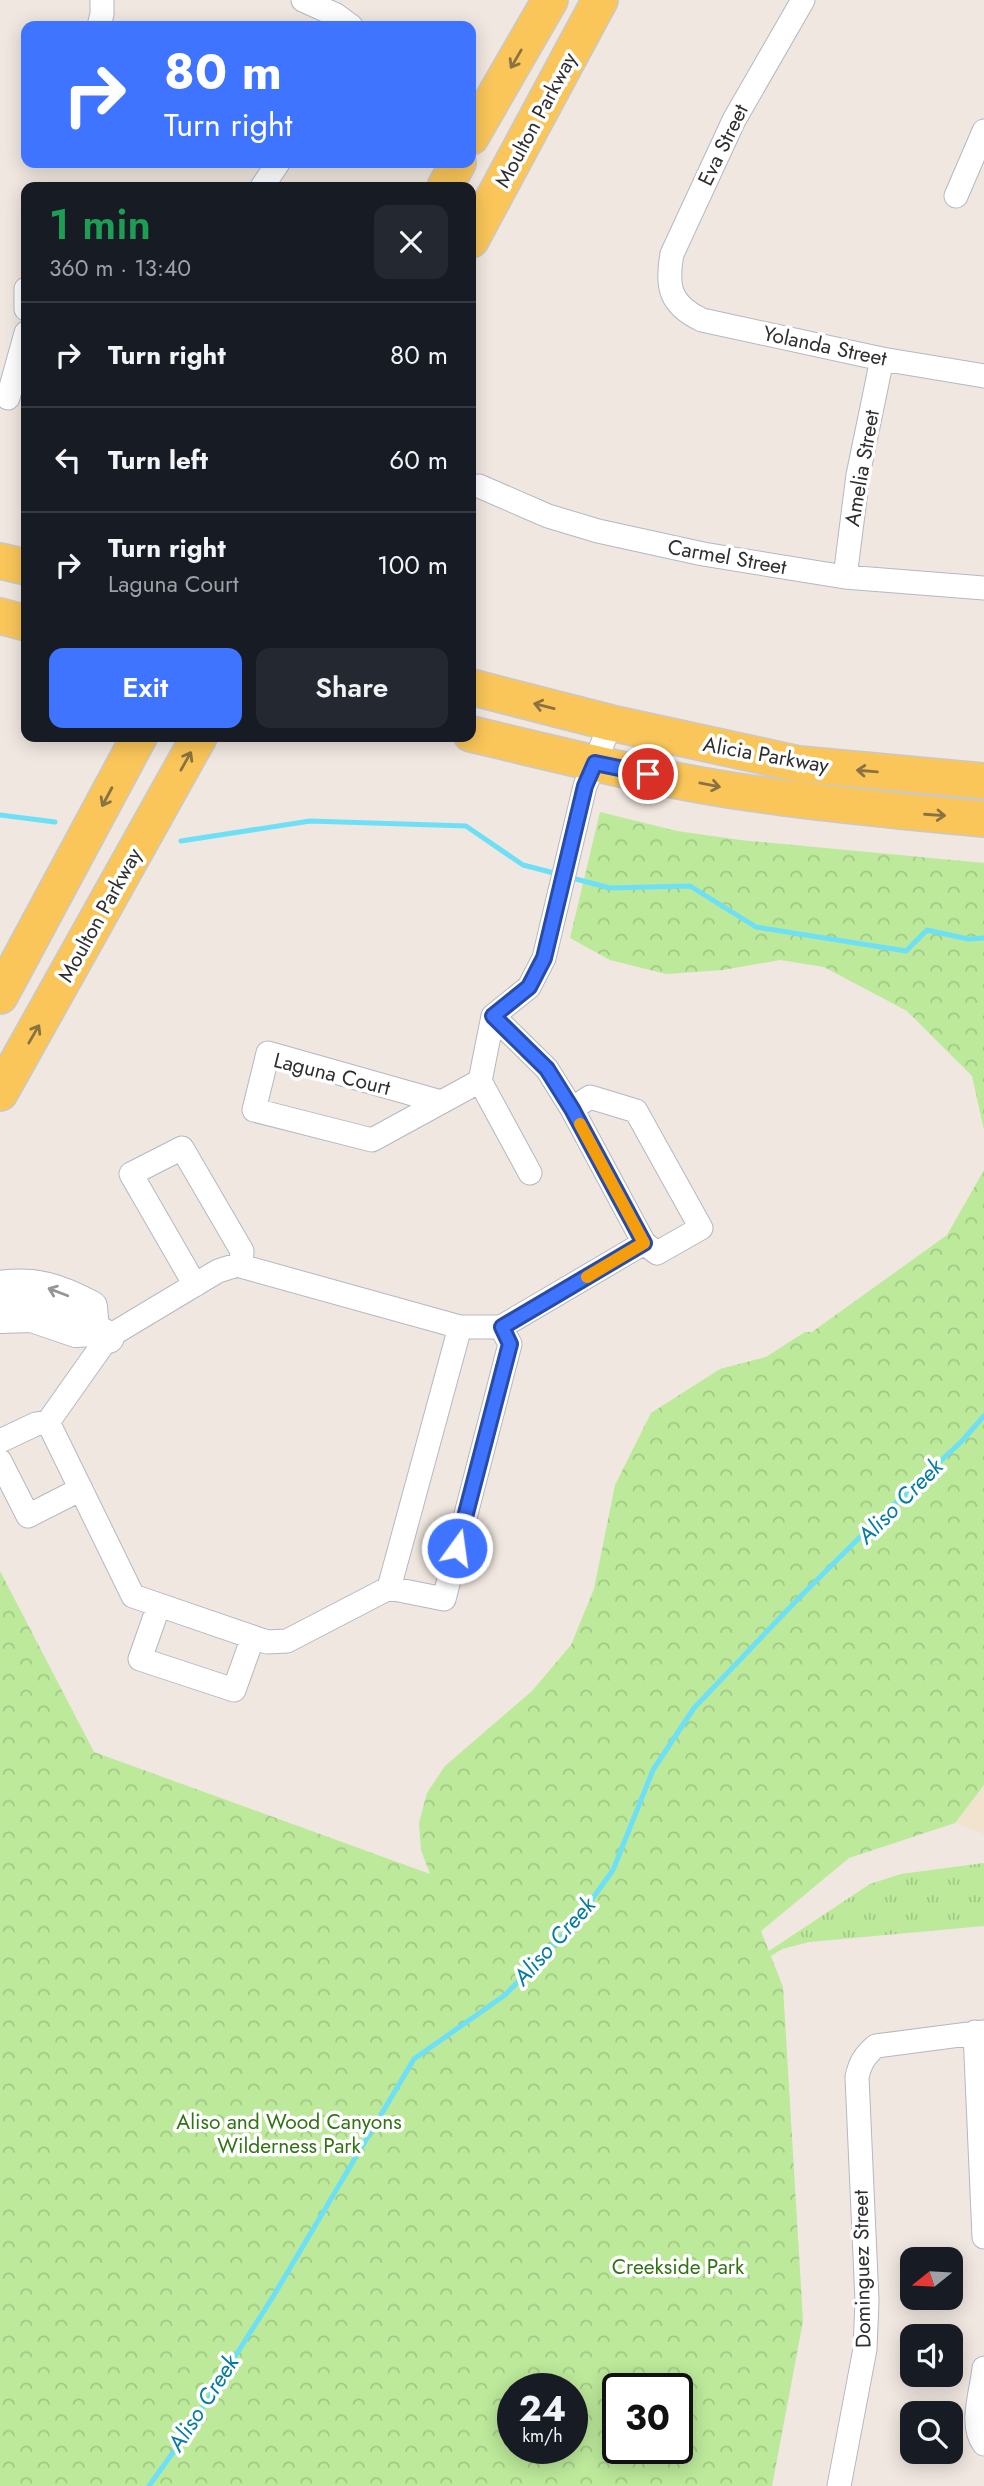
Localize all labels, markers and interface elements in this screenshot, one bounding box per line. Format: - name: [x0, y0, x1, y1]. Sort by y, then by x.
- text: 80 m: [164, 37, 282, 107]
- street label: Moulton Parkway: [488, 46, 585, 193]
- icon: right: [49, 49, 140, 140]
- one-way arrow: [508, 49, 522, 69]
- street label: Eva Street: [690, 99, 756, 191]
- text: Turn right: [164, 102, 293, 148]
- text: 1 min: [49, 194, 151, 255]
- button: close: [374, 205, 448, 279]
- text: 360 m · 13:40: [49, 251, 191, 285]
- street label: Yolanda Street: [760, 318, 890, 374]
- icon: right: [49, 336, 87, 374]
- text: Turn right: [108, 336, 226, 374]
- text: 80 m: [390, 336, 448, 374]
- street label: Amelia Street: [837, 407, 887, 529]
- icon: left: [49, 441, 87, 479]
- text: Turn left: [108, 441, 208, 479]
- text: 60 m: [389, 441, 448, 479]
- text: Turn right: [108, 529, 226, 567]
- street label: Carmel Street: [665, 532, 789, 582]
- icon: right: [49, 546, 87, 584]
- text: 100 m: [377, 546, 448, 584]
- text: Laguna Court: [108, 567, 238, 601]
- button: Exit: [49, 648, 242, 728]
- button: Share: [256, 648, 448, 728]
- one-way arrow: [534, 699, 556, 712]
- street label: Alicia Parkway: [701, 729, 832, 781]
- pin: [618, 744, 678, 804]
- one-way arrow: [179, 751, 193, 771]
- icon: arrive: [629, 755, 667, 793]
- one-way arrow: [856, 764, 879, 777]
- one-way arrow: [698, 779, 721, 793]
- one-way arrow: [99, 786, 113, 807]
- one-way arrow: [924, 809, 946, 822]
- street label: Moulton Parkway: [51, 842, 150, 988]
- one-way arrow: [27, 1024, 41, 1044]
- street label: Laguna Court: [271, 1045, 393, 1103]
- one-way arrow: [48, 1284, 69, 1297]
- water label: Aliso Creek: [849, 1450, 951, 1552]
- position arrow: [420, 1511, 494, 1585]
- water label: Aliso Creek: [504, 1888, 604, 1994]
- park label: Aliso and Wood Canyons Wilderness Park: [176, 2107, 402, 2161]
- street label: Dominguez Street: [846, 2190, 878, 2348]
- north arrow: [900, 2247, 962, 2310]
- map controls: [900, 2247, 963, 2464]
- park label: Creekside Park: [612, 2252, 745, 2282]
- button: sound: [900, 2324, 963, 2387]
- water label: Aliso Creek: [158, 2347, 248, 2459]
- speed limit sign: 30: [602, 2373, 693, 2464]
- text: 24: [519, 2384, 566, 2434]
- button: search: [900, 2401, 963, 2464]
- text: km/h: [522, 2423, 563, 2449]

